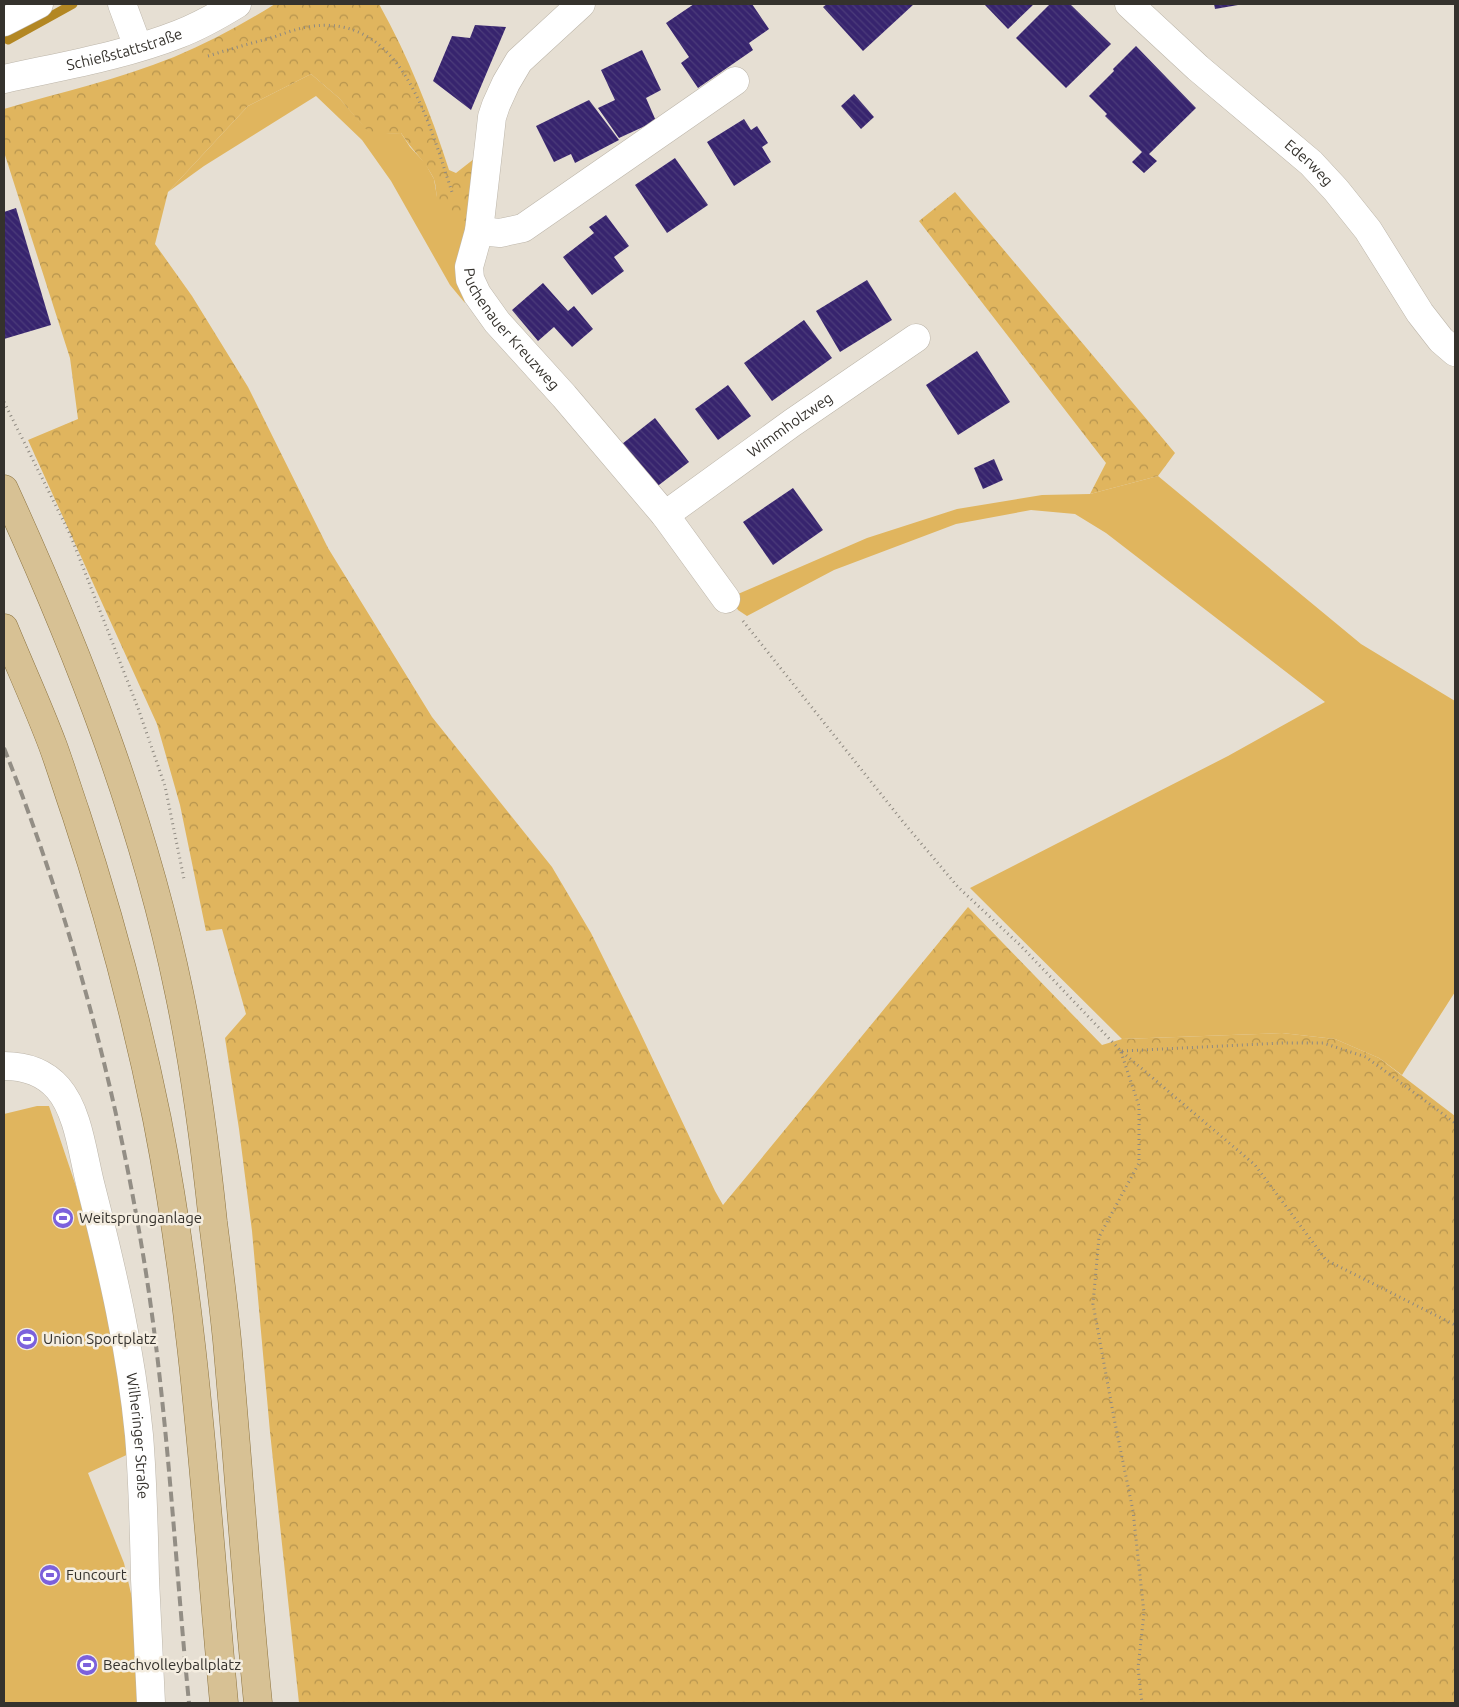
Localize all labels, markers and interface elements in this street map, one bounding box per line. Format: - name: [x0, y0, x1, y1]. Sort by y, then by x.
- street label: Schießstattstraße: [65, 25, 185, 73]
- street label: Ederweg: [1282, 136, 1337, 189]
- street label: Puchenauer Kreuzweg: [461, 267, 563, 393]
- street label: Wimmholzweg: [744, 389, 836, 461]
- sports icon: Weitsprunganlage: [51, 1206, 75, 1230]
- place label: Weitsprunganlage: [79, 1209, 202, 1226]
- sports icon: Union Sportplatz: [15, 1327, 39, 1351]
- place label: Union Sportplatz: [43, 1330, 157, 1347]
- street label: Wilheringer Straße: [123, 1371, 152, 1499]
- sports icon: Funcourt: [38, 1563, 62, 1587]
- place label: Funcourt: [66, 1566, 127, 1583]
- sports icon: Beachvolleyballplatz: [75, 1653, 99, 1677]
- place label: Beachvolleyballplatz: [103, 1656, 241, 1673]

